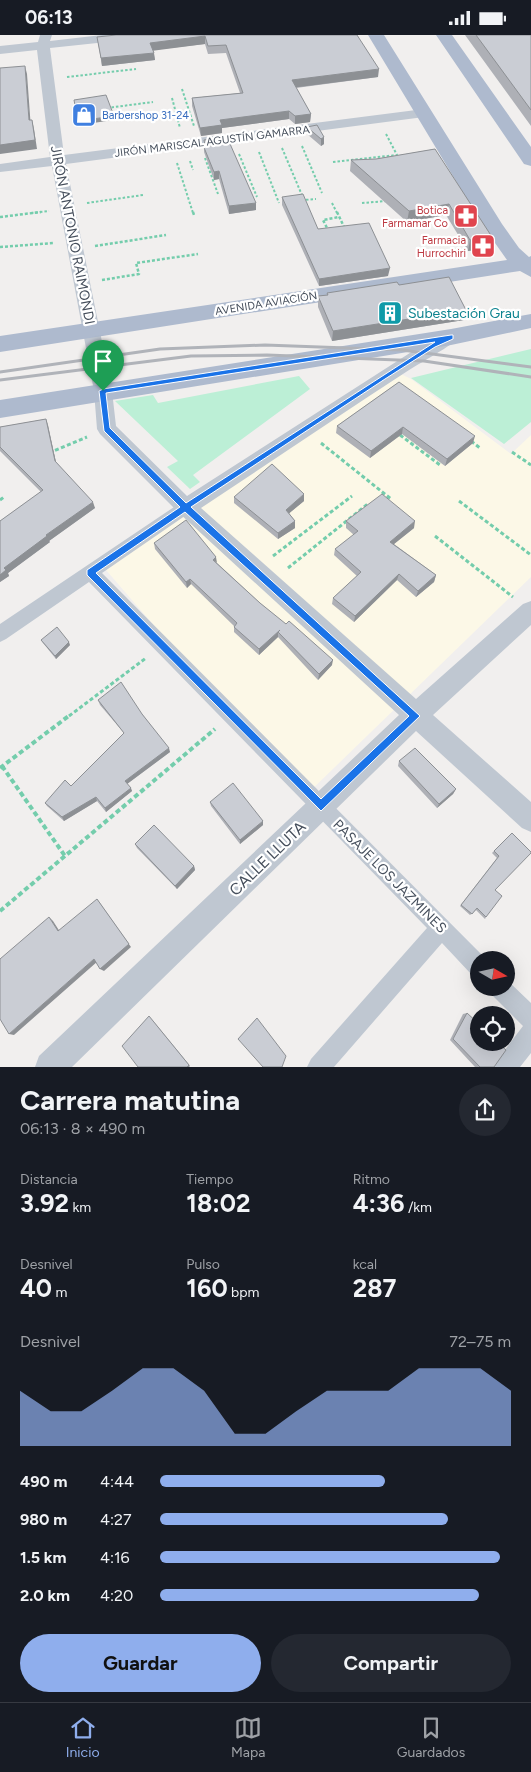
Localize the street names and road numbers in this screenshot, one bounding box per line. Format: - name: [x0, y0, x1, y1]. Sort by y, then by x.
- street label: JIRÓN MARISCAL AGUSTÍN GAMARRA: [114, 122, 311, 160]
- street label: JIRÓN ANTONIO RAIMONDI: [47, 144, 98, 326]
- street label: AVENIDA AVIACIÓN: [214, 288, 318, 318]
- street label: PASAJE LOS JAZMINES: [329, 816, 450, 937]
- street label: CALLE LLUTA: [225, 817, 310, 900]

